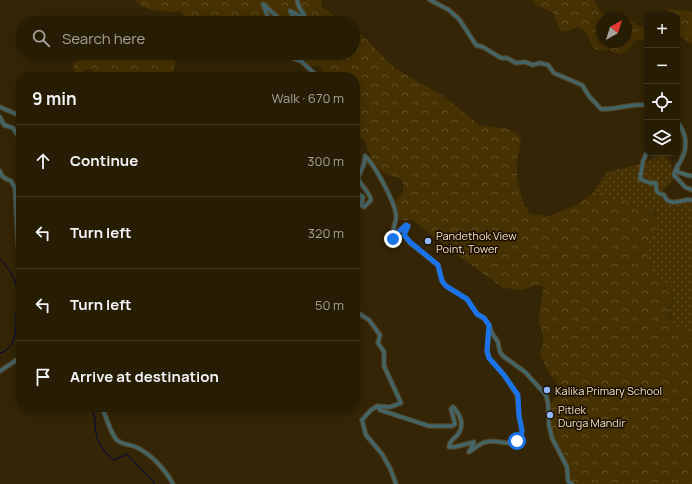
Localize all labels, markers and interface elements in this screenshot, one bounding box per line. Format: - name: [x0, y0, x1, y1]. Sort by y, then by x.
- north arrow: [596, 12, 632, 48]
- map controls: [644, 12, 680, 156]
- button: +: [644, 12, 680, 48]
- search box: [16, 16, 360, 60]
- icon: search: [30, 27, 52, 49]
- text: Search here: [62, 28, 145, 49]
- button: −: [644, 48, 680, 84]
- button: locate: [644, 84, 680, 120]
- text: 9 min: [32, 87, 77, 110]
- text: Walk · 670 m: [271, 89, 344, 107]
- button: layers: [644, 120, 680, 156]
- icon: ahead: [32, 150, 54, 172]
- text: Continue: [70, 150, 138, 171]
- text: 300 m: [307, 152, 344, 170]
- icon: left: [32, 222, 54, 244]
- text: Turn left: [70, 222, 132, 243]
- text: 320 m: [308, 224, 344, 242]
- place label: Pandethok View Point, Tower: [436, 228, 517, 256]
- route end: [384, 230, 402, 248]
- marker: Pandethok View Point, Tower: [423, 236, 433, 246]
- icon: left: [32, 294, 54, 316]
- text: Turn left: [70, 294, 132, 315]
- text: 50 m: [315, 296, 344, 314]
- icon: arrive: [32, 366, 54, 388]
- text: Arrive at destination: [70, 366, 219, 387]
- place label: Kalika Primary School: [555, 383, 662, 398]
- marker: Kalika Primary School: [542, 385, 552, 395]
- place label: Pitlek Durga Mandir: [558, 402, 625, 430]
- marker: Pitlek Durga Mandir: [545, 410, 555, 420]
- route start: [508, 432, 526, 450]

